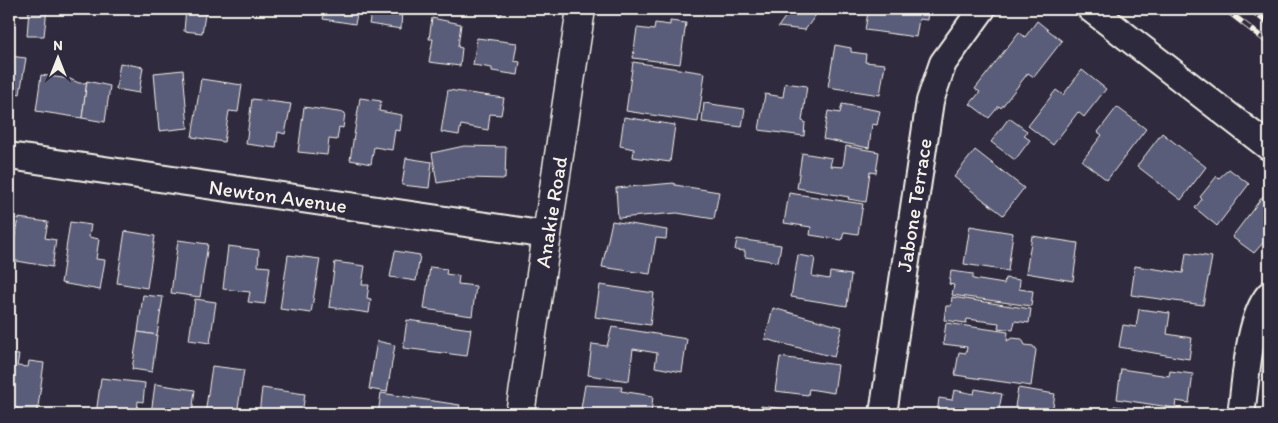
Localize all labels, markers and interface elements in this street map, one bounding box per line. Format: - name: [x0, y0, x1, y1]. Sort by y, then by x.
- north arrow: [32, 32, 82, 82]
- text: N: [53, 37, 63, 54]
- street label: Jabone Terrace: [891, 136, 937, 274]
- street label: Anakie Road: [530, 154, 572, 269]
- street label: Newton Avenue: [207, 174, 349, 218]

